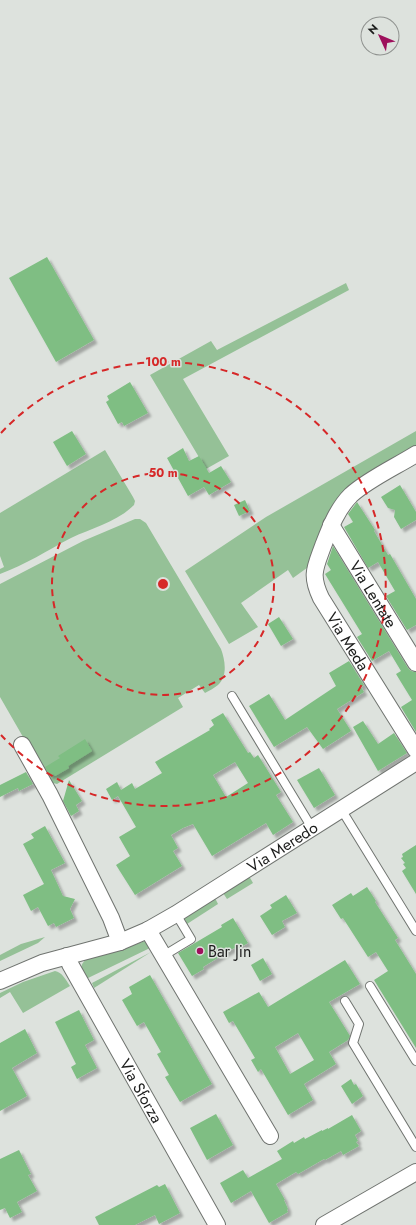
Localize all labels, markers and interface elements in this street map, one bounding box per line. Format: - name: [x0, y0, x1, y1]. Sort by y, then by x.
- north arrow: [360, 16, 400, 56]
- text: N: [364, 20, 382, 38]
- text: 100 m: [145, 353, 181, 371]
- text: 50 m: [148, 464, 178, 482]
- street label: Via Lentate: [344, 556, 402, 632]
- centre of rings: [156, 577, 170, 591]
- street label: Via Meda: [321, 608, 375, 675]
- street label: Via Meredo: [243, 816, 323, 878]
- place label: Bar Jin: [208, 940, 251, 963]
- marker: Bar Jin: [195, 946, 205, 956]
- street label: Via Sforza: [114, 1055, 168, 1127]

